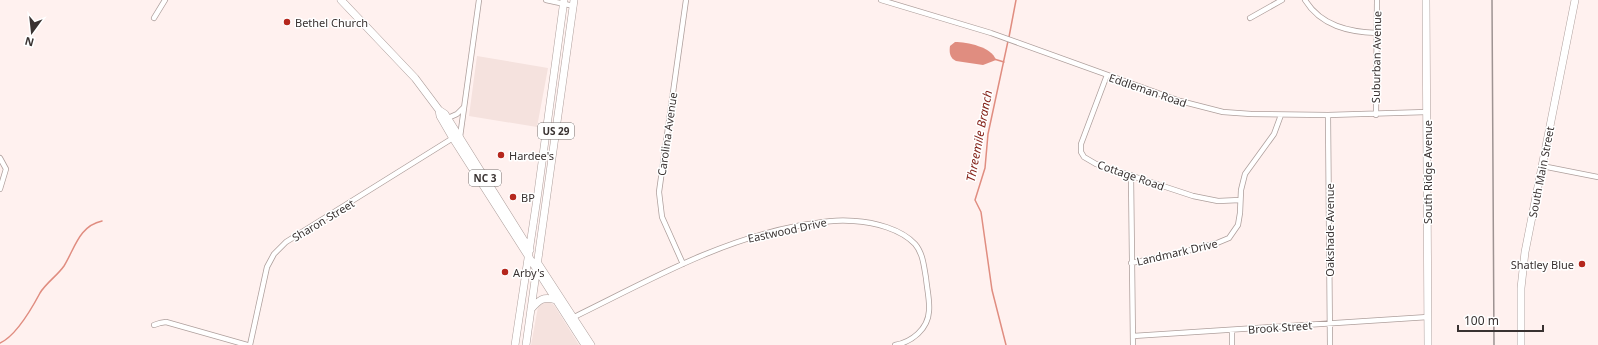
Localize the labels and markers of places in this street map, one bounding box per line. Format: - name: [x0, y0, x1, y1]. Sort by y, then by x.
- place label: Bethel Church: [295, 15, 368, 30]
- marker: Bethel Church: [282, 17, 292, 27]
- place label: Hardee's: [509, 148, 554, 163]
- marker: Hardee's: [496, 150, 506, 160]
- place label: BP: [521, 190, 535, 205]
- marker: BP: [508, 192, 518, 202]
- place label: Shatley Blue: [1511, 257, 1574, 272]
- marker: Shatley Blue: [1577, 259, 1587, 269]
- place label: Arby's: [513, 265, 545, 280]
- marker: Arby's: [500, 267, 510, 277]

